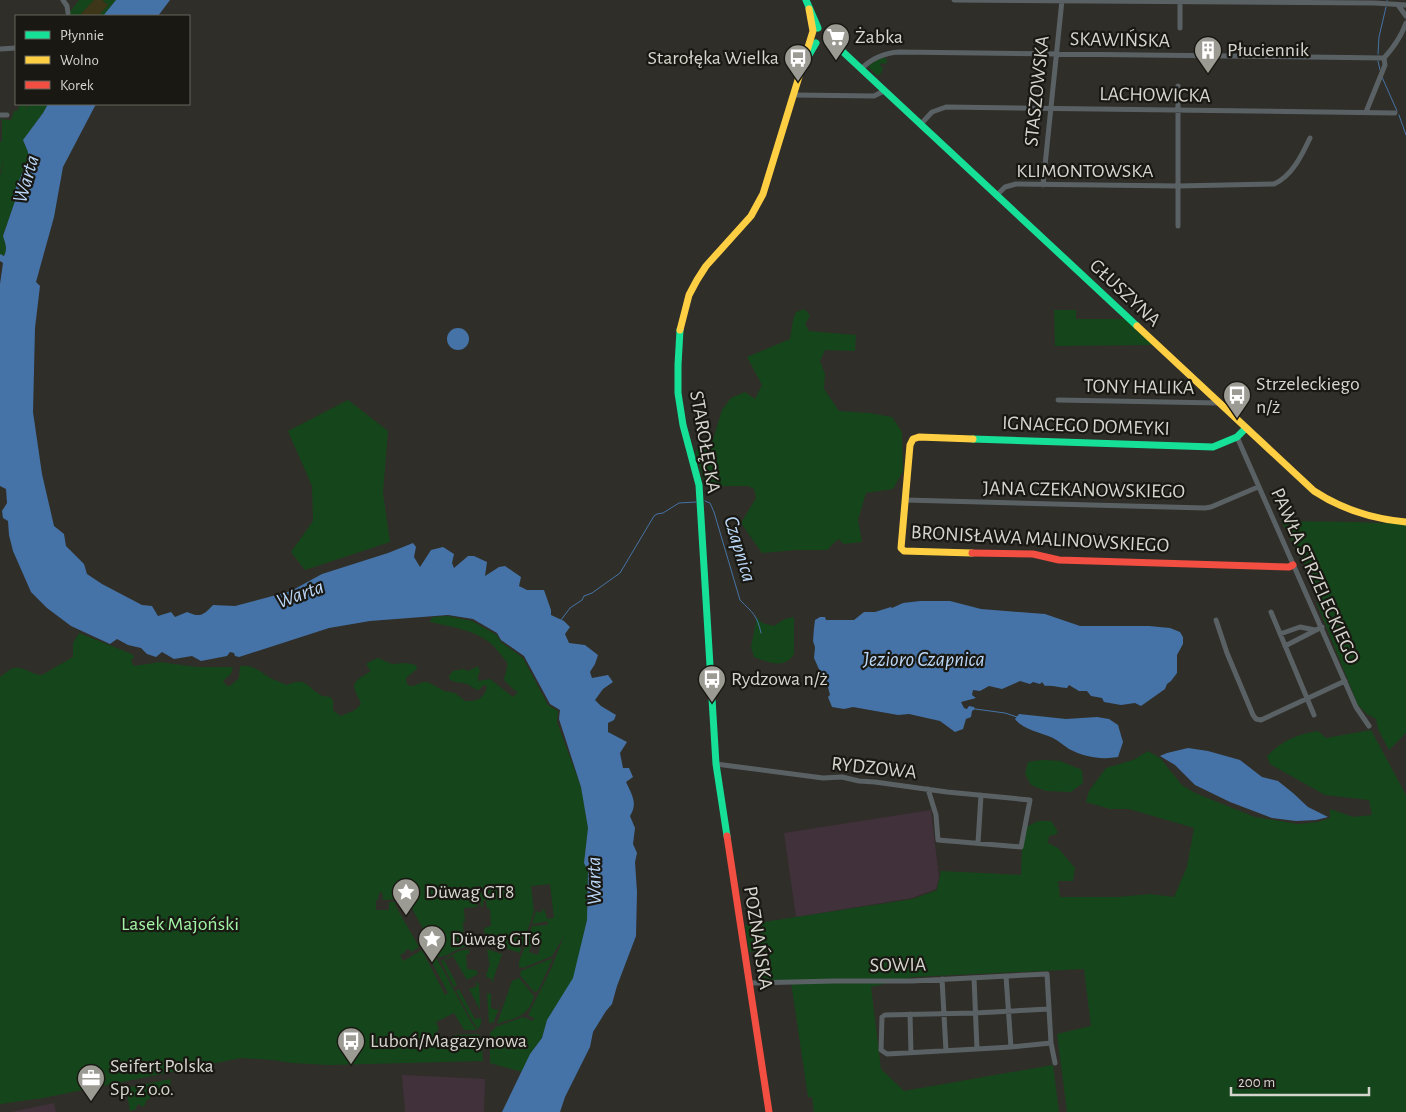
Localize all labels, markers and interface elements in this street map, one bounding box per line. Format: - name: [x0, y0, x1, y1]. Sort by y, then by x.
- legend: [15, 15, 190, 105]
- supermarket icon: Żabka: [821, 22, 851, 61]
- place label: Żabka: [855, 27, 903, 47]
- text: Płynnie: [60, 28, 104, 43]
- street label: SKAWIŃSKA: [1070, 28, 1171, 51]
- street label: STASZOWSKA: [1021, 34, 1053, 147]
- building icon: Płuciennik: [1193, 35, 1223, 74]
- place label: Płuciennik: [1227, 40, 1309, 60]
- bus stop icon: Starołęka Wielka: [783, 43, 813, 82]
- place label: Starołęka Wielka: [647, 48, 779, 68]
- text: Wolno: [60, 53, 99, 68]
- text: Korek: [60, 78, 94, 93]
- street label: LACHOWICKA: [1099, 84, 1211, 106]
- water label: Warta: [9, 153, 43, 205]
- street label: KLIMONTOWSKA: [1016, 161, 1154, 181]
- street label: GŁUSZYNA: [1086, 255, 1165, 331]
- place label: Strzeleckiego n/ż: [1256, 374, 1360, 417]
- street label: TONY HALIKA: [1084, 376, 1195, 398]
- bus stop icon: Strzeleckiego n/ż: [1222, 380, 1252, 419]
- street label: STAROŁĘCKA: [686, 389, 724, 495]
- street label: IGNACEGO DOMEYKI: [1002, 413, 1170, 439]
- street label: JANA CZEKANOWSKIEGO: [983, 478, 1185, 502]
- street label: PAWŁA STRZELECKIEGO: [1267, 485, 1363, 667]
- water label: Czapnica: [719, 514, 760, 585]
- street label: BRONISŁAWA MALINOWSKIEGO: [910, 522, 1170, 556]
- water label: Warta: [274, 576, 326, 612]
- water label: Jezioro Czapnica: [862, 649, 985, 671]
- bus stop icon: Rydzowa n/ż: [697, 664, 727, 703]
- place label: Rydzowa n/ż: [731, 669, 828, 689]
- street label: RYDZOWA: [830, 754, 918, 782]
- water label: Warta: [583, 857, 605, 905]
- place icon: Düwag GT8: [391, 877, 421, 916]
- place label: Düwag GT8: [425, 882, 515, 902]
- street label: POZNAŃSKA: [740, 885, 777, 992]
- park label: Lasek Majoński: [121, 914, 239, 934]
- place icon: Düwag GT6: [417, 924, 447, 963]
- place label: Düwag GT6: [451, 929, 541, 949]
- street label: SOWIA: [870, 955, 927, 975]
- bus stop icon: Luboń/Magazynowa: [336, 1026, 366, 1065]
- place label: Luboń/Magazynowa: [370, 1031, 527, 1051]
- place label: Seifert Polska Sp. z o.o.: [110, 1056, 214, 1099]
- office icon: Seifert Polska Sp. z o.o.: [76, 1063, 106, 1102]
- scale bar: [1231, 1064, 1368, 1096]
- text: 200 m: [1238, 1075, 1275, 1090]

